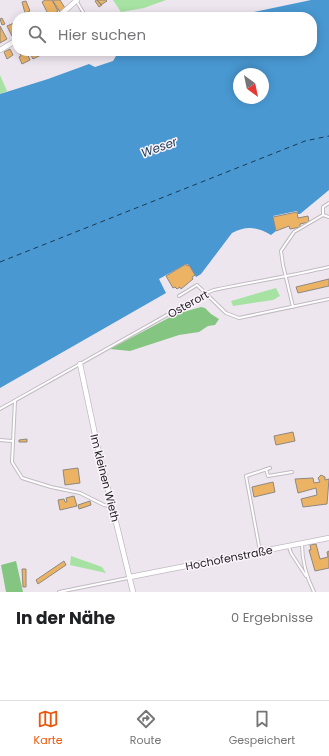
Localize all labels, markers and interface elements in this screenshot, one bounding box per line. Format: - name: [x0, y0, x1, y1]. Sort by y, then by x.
- search box: [12, 12, 317, 56]
- icon: search: [26, 23, 48, 45]
- text: Hier suchen: [58, 24, 146, 45]
- north arrow: [233, 68, 269, 104]
- water label: Weser: [139, 132, 180, 161]
- street label: Osterort: [165, 286, 211, 322]
- street label: Im kleinen Wieth: [86, 432, 124, 524]
- street label: Hochofenstraße: [184, 542, 274, 574]
- text: In der Nähe: [16, 606, 115, 630]
- text: 0 Ergebnisse: [231, 608, 313, 627]
- tab: Karte: [34, 708, 63, 749]
- tab: Route: [130, 708, 161, 749]
- tab: Gespeichert: [229, 708, 295, 749]

